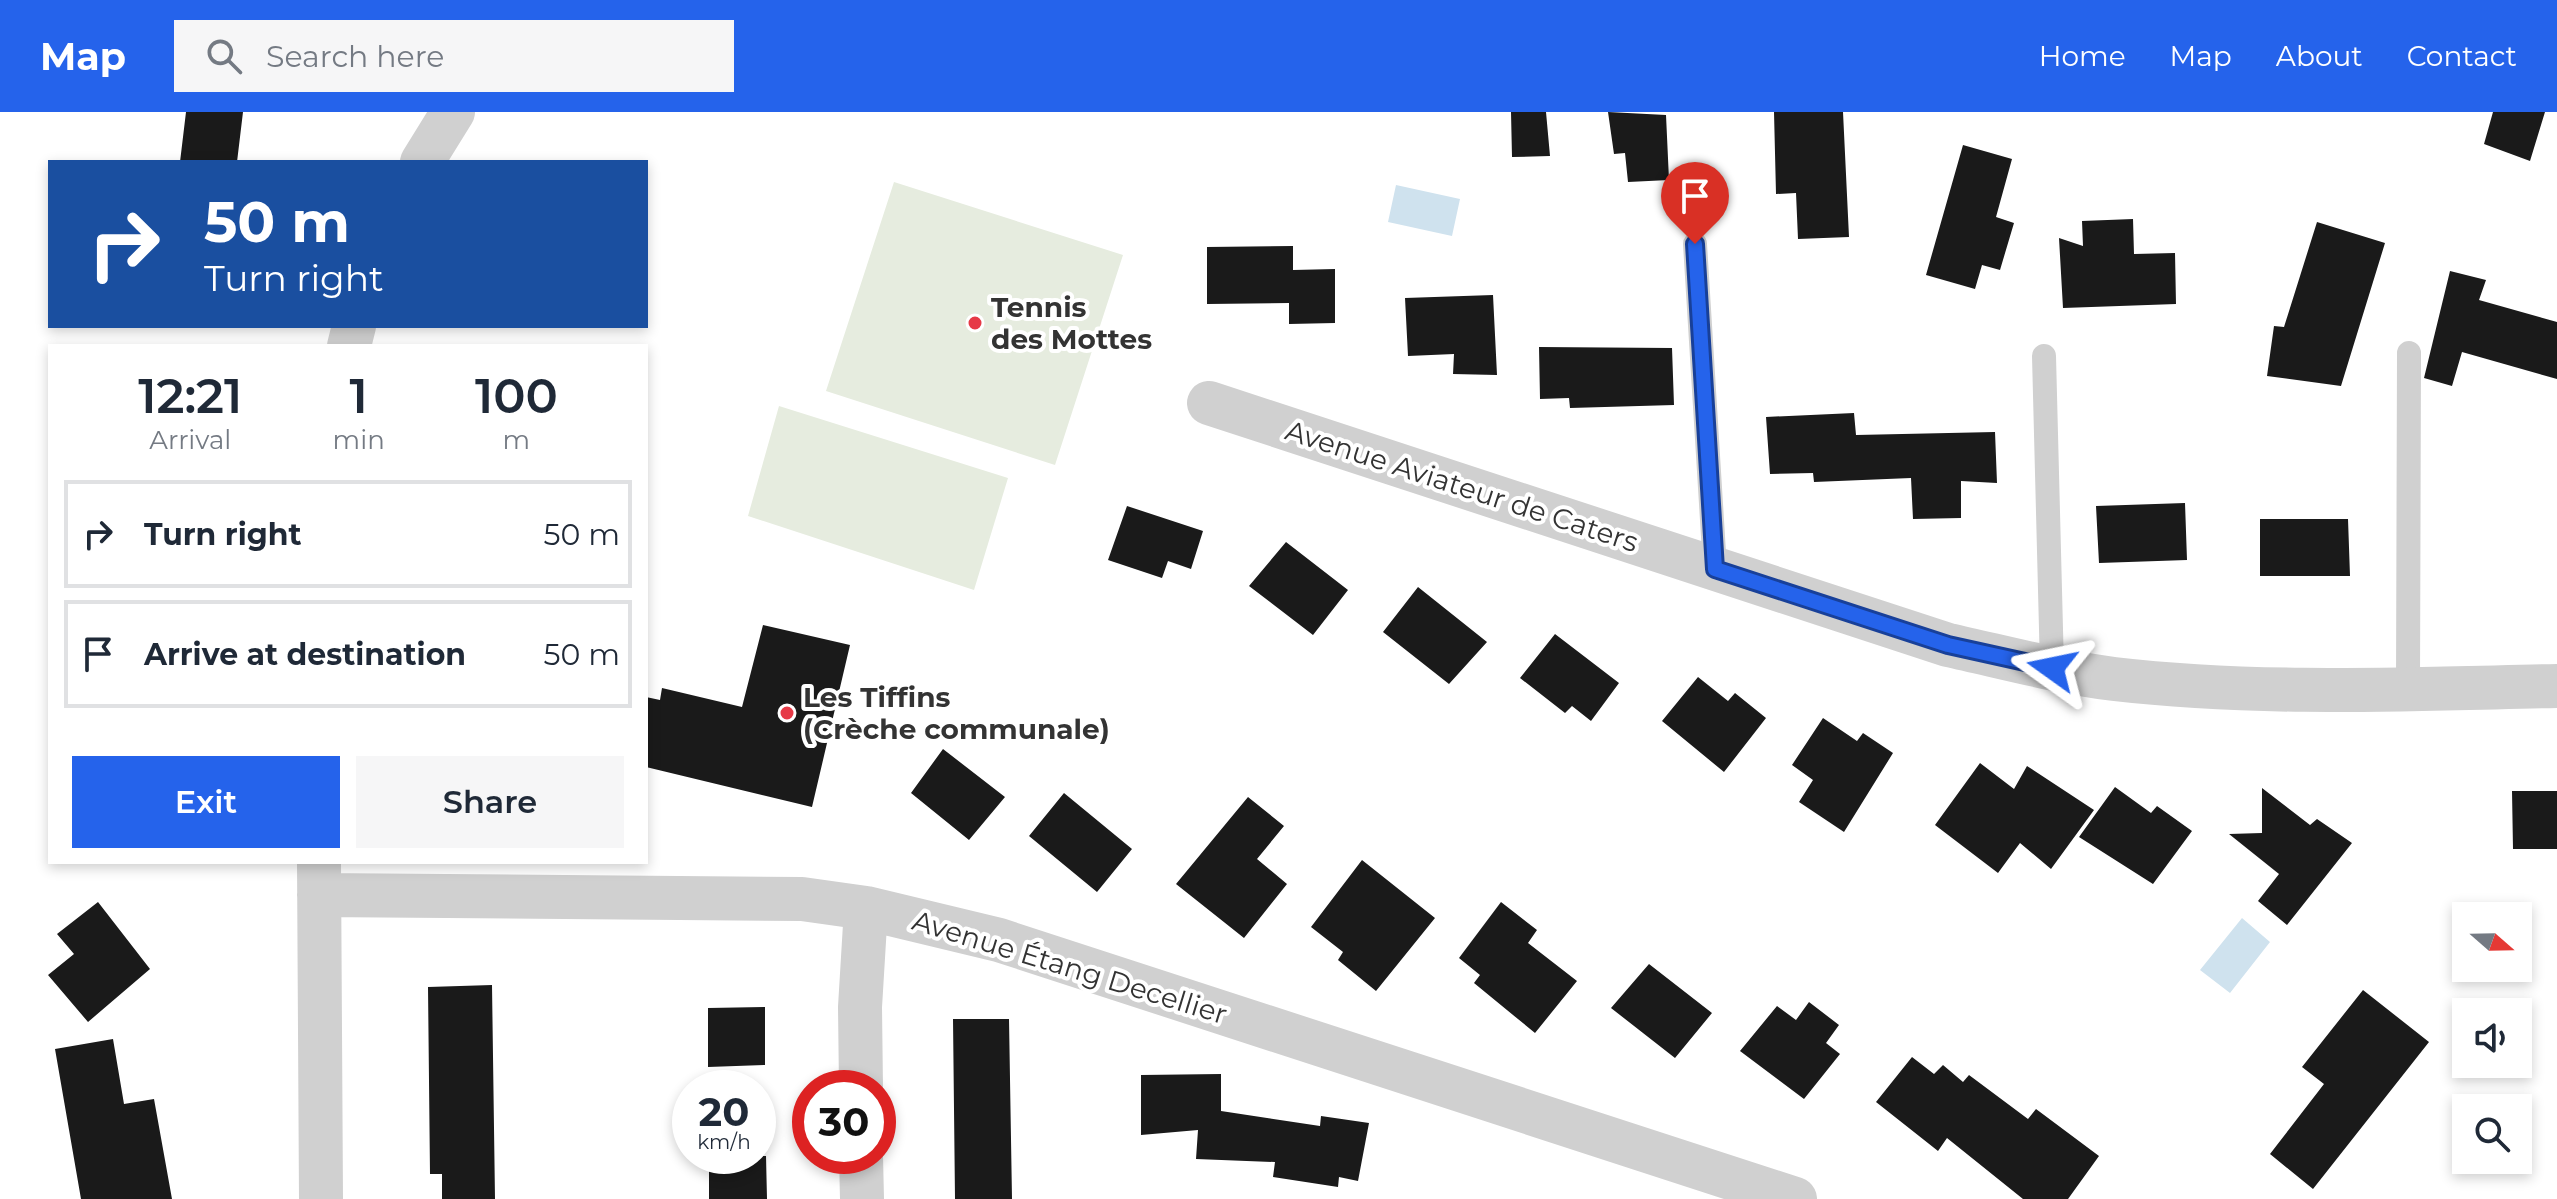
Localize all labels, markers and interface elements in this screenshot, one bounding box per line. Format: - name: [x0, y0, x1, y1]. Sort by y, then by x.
- search box: [174, 20, 734, 92]
- text: Map: [40, 33, 126, 80]
- icon: search: [202, 34, 246, 78]
- text: Search here: [266, 38, 444, 75]
- text: Home: [2039, 39, 2126, 73]
- text: Map: [2170, 39, 2232, 73]
- text: About: [2276, 39, 2363, 73]
- text: Contact: [2407, 39, 2517, 73]
- pin: [1661, 162, 1729, 244]
- icon: arrive: [1673, 174, 1717, 218]
- text: 50 m: [204, 188, 350, 256]
- icon: right: [72, 192, 176, 296]
- text: Turn right: [204, 256, 384, 300]
- place label: Tennis des Mottes: [991, 290, 1152, 356]
- marker: Tennis des Mottes: [966, 314, 984, 332]
- text: 12:21: [138, 367, 242, 425]
- text: 1: [349, 367, 368, 425]
- text: 100: [475, 367, 558, 425]
- street label: Avenue Aviateur de Caters: [1281, 413, 1643, 559]
- text: Arrival: [149, 424, 231, 456]
- text: min: [333, 424, 385, 456]
- text: m: [503, 424, 530, 456]
- icon: right: [76, 512, 120, 556]
- text: Turn right: [144, 516, 301, 553]
- text: 50 m: [543, 516, 620, 553]
- position arrow: [2010, 626, 2094, 710]
- icon: arrive: [76, 632, 120, 676]
- text: Arrive at destination: [144, 636, 466, 673]
- text: 50 m: [543, 636, 620, 673]
- place label: Les Tiffins (Crèche communale): [803, 680, 1110, 746]
- marker: Les Tiffins (Crèche communale): [778, 704, 796, 722]
- button: Exit: [72, 756, 340, 848]
- button: Share: [356, 756, 624, 848]
- north arrow: [2452, 902, 2532, 982]
- map controls: [2452, 902, 2532, 1174]
- street label: Avenue Étang Decellier: [909, 903, 1231, 1031]
- button: sound: [2452, 998, 2532, 1078]
- speed limit sign: 30: [792, 1070, 896, 1174]
- text: 20: [699, 1087, 749, 1136]
- button: search: [2452, 1094, 2532, 1174]
- text: km/h: [697, 1130, 751, 1154]

